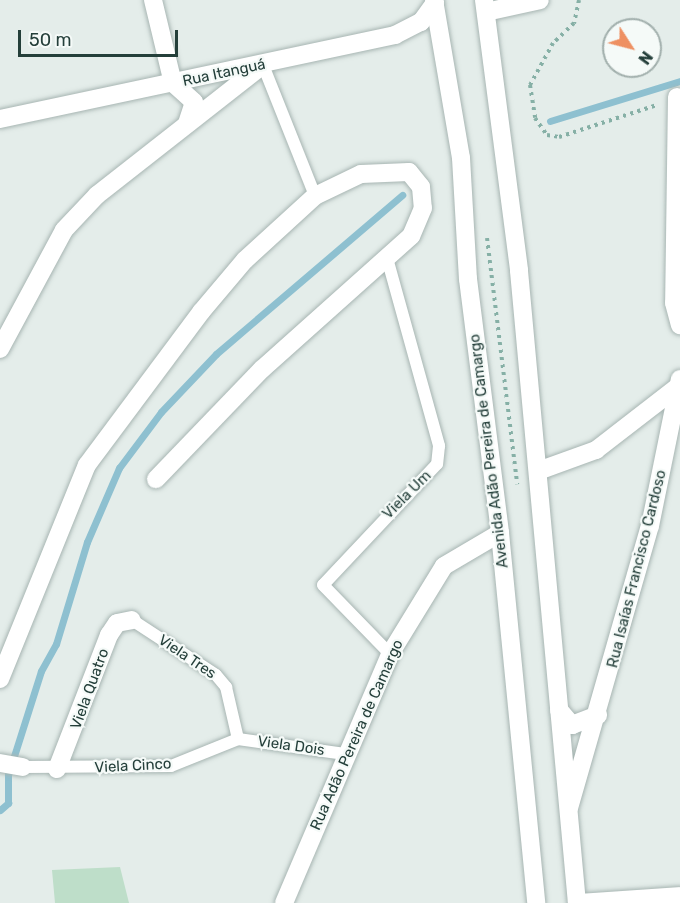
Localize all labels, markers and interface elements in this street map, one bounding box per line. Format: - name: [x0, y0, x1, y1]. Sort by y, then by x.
- scale bar: [21, 18, 182, 56]
- north arrow: [602, 18, 662, 78]
- text: 50 m: [29, 29, 72, 51]
- text: N: [634, 47, 656, 68]
- street label: Rua Itanguá: [181, 55, 267, 91]
- street label: Avenida Adão Pereira de Camargo: [466, 333, 512, 569]
- street label: Viela Um: [379, 467, 435, 523]
- street label: Rua Isaías Francisco Cardoso: [604, 468, 670, 670]
- street label: Viela Tres: [154, 631, 220, 683]
- street label: Rua Adão Pereira de Camargo: [307, 637, 407, 833]
- street label: Viela Quatro: [67, 646, 113, 732]
- street label: Viela Dois: [256, 732, 326, 760]
- street label: Viela Cinco: [94, 755, 172, 777]

